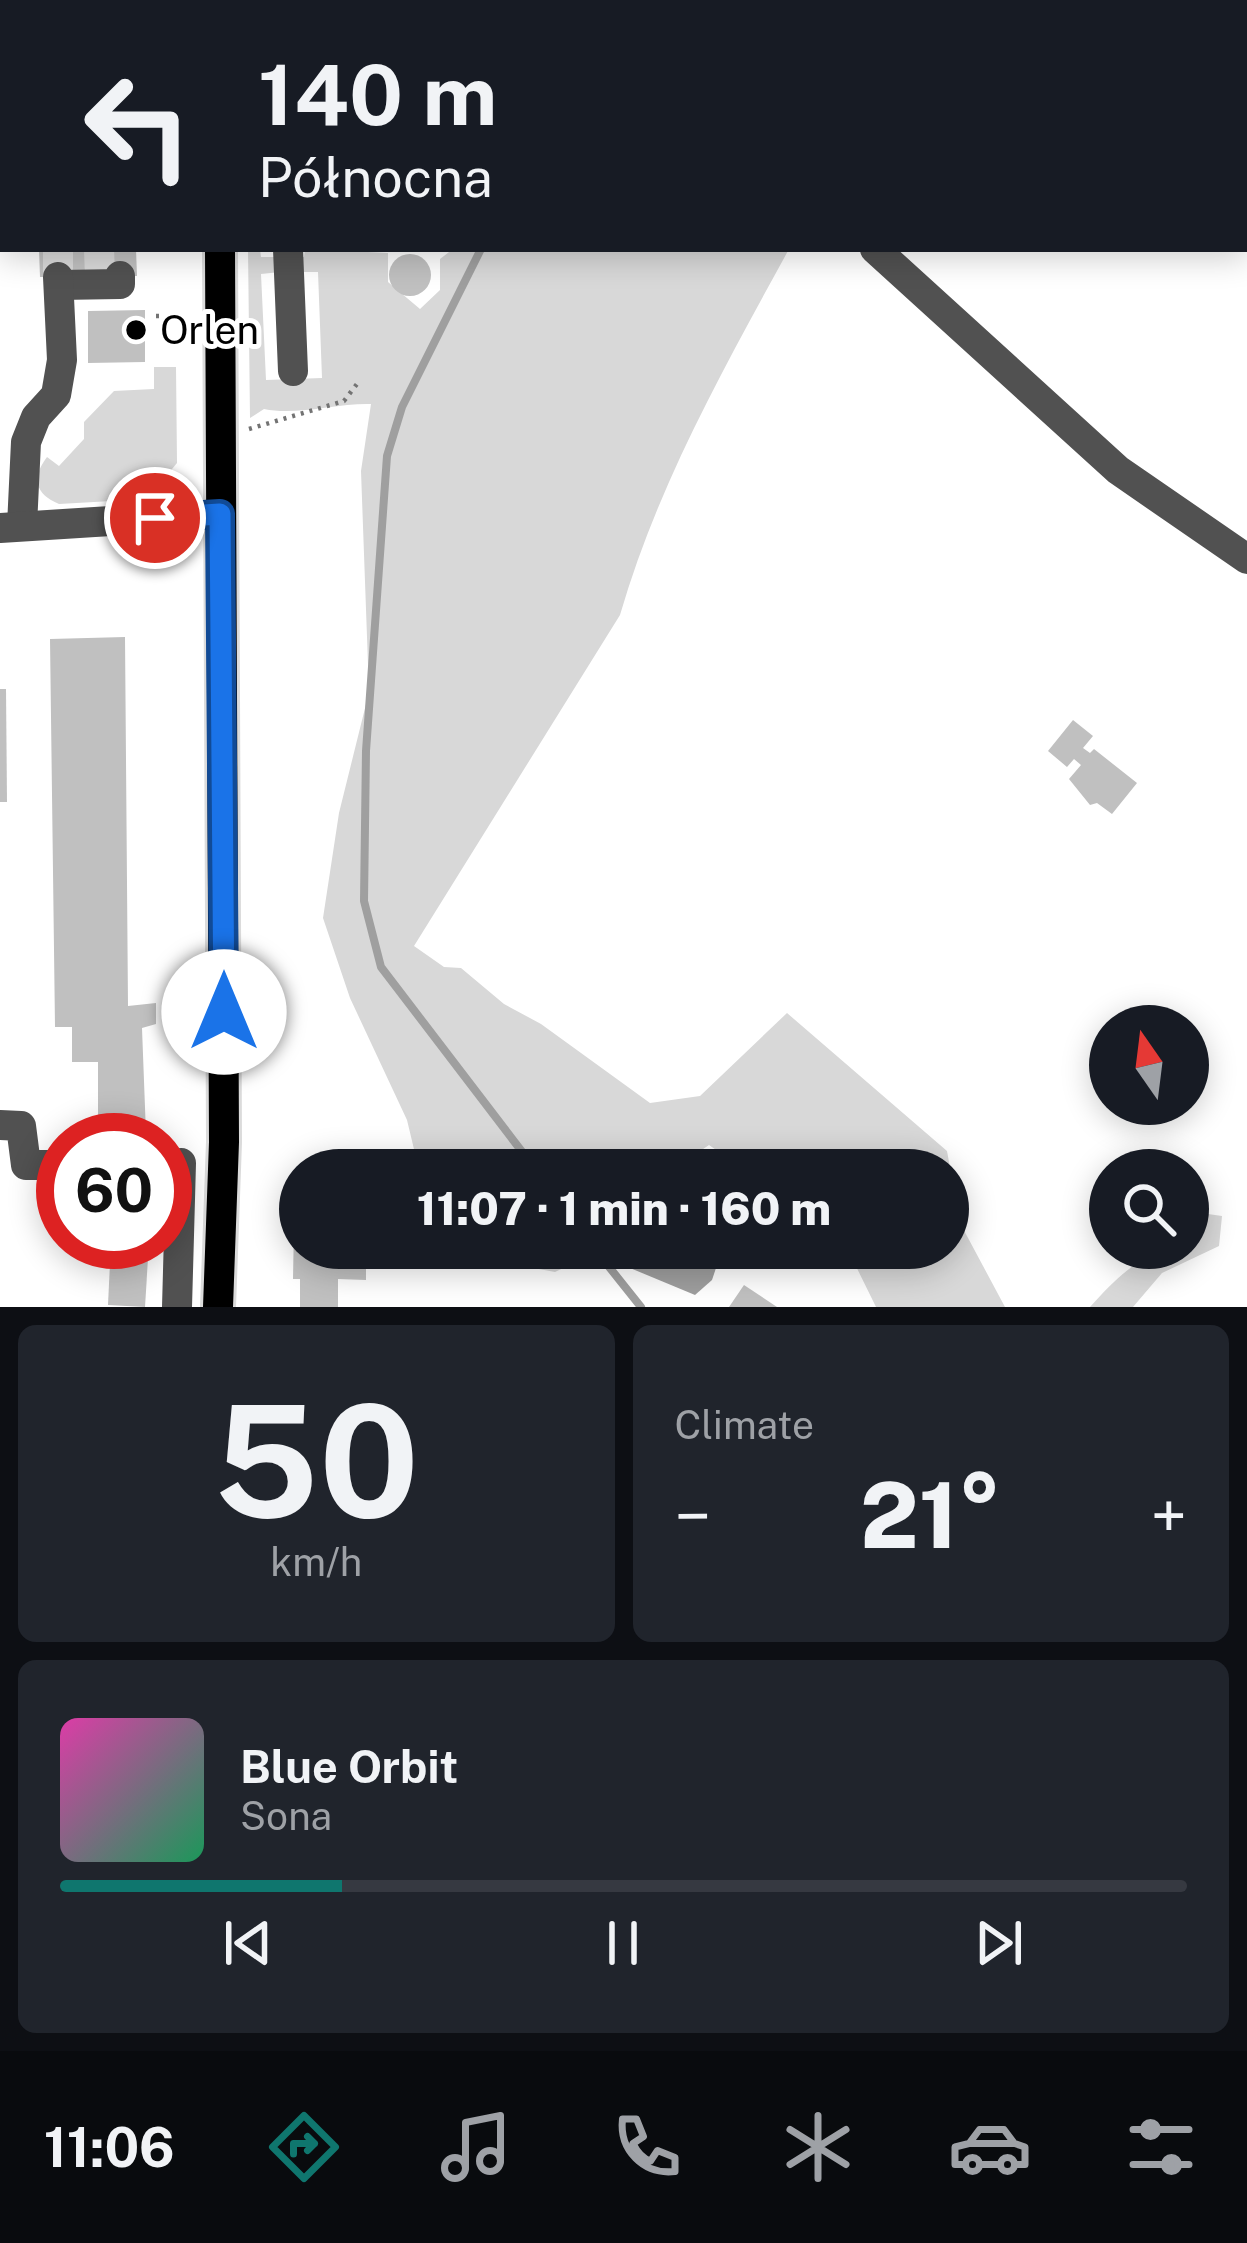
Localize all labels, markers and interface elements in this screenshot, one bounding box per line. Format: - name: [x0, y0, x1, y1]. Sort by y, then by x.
- text: 140 m: [258, 45, 497, 144]
- icon: left: [60, 48, 216, 204]
- text: Północna: [258, 146, 493, 209]
- place label: Orlen: [160, 307, 259, 353]
- marker: Orlen: [123, 317, 149, 343]
- pin: [104, 467, 206, 569]
- icon: arrive: [122, 485, 188, 551]
- position arrow: [161, 949, 287, 1075]
- north arrow: [1089, 1005, 1209, 1125]
- map controls: [1089, 1005, 1209, 1269]
- speed limit sign: 60: [36, 1113, 192, 1269]
- button: search: [1089, 1149, 1209, 1269]
- text: 11:07 · 1 min · 160 m: [417, 1182, 831, 1235]
- text: 50: [213, 1369, 419, 1552]
- text: Climate: [675, 1402, 814, 1448]
- text: 21°: [860, 1462, 1001, 1568]
- text: −: [675, 1477, 711, 1555]
- text: +: [1150, 1477, 1187, 1555]
- text: km/h: [270, 1539, 362, 1585]
- text: Blue Orbit: [240, 1740, 458, 1793]
- text: Sona: [240, 1793, 332, 1839]
- icon: previous: [215, 1910, 281, 1976]
- icon: pause: [590, 1910, 656, 1976]
- icon: next: [966, 1910, 1032, 1976]
- icon: directions: [262, 2105, 346, 2189]
- icon: music: [434, 2105, 518, 2189]
- icon: phone: [605, 2105, 689, 2189]
- icon: climate: [776, 2105, 860, 2189]
- icon: car: [948, 2105, 1032, 2189]
- icon: filters: [1119, 2105, 1203, 2189]
- text: 11:06: [44, 2116, 175, 2179]

